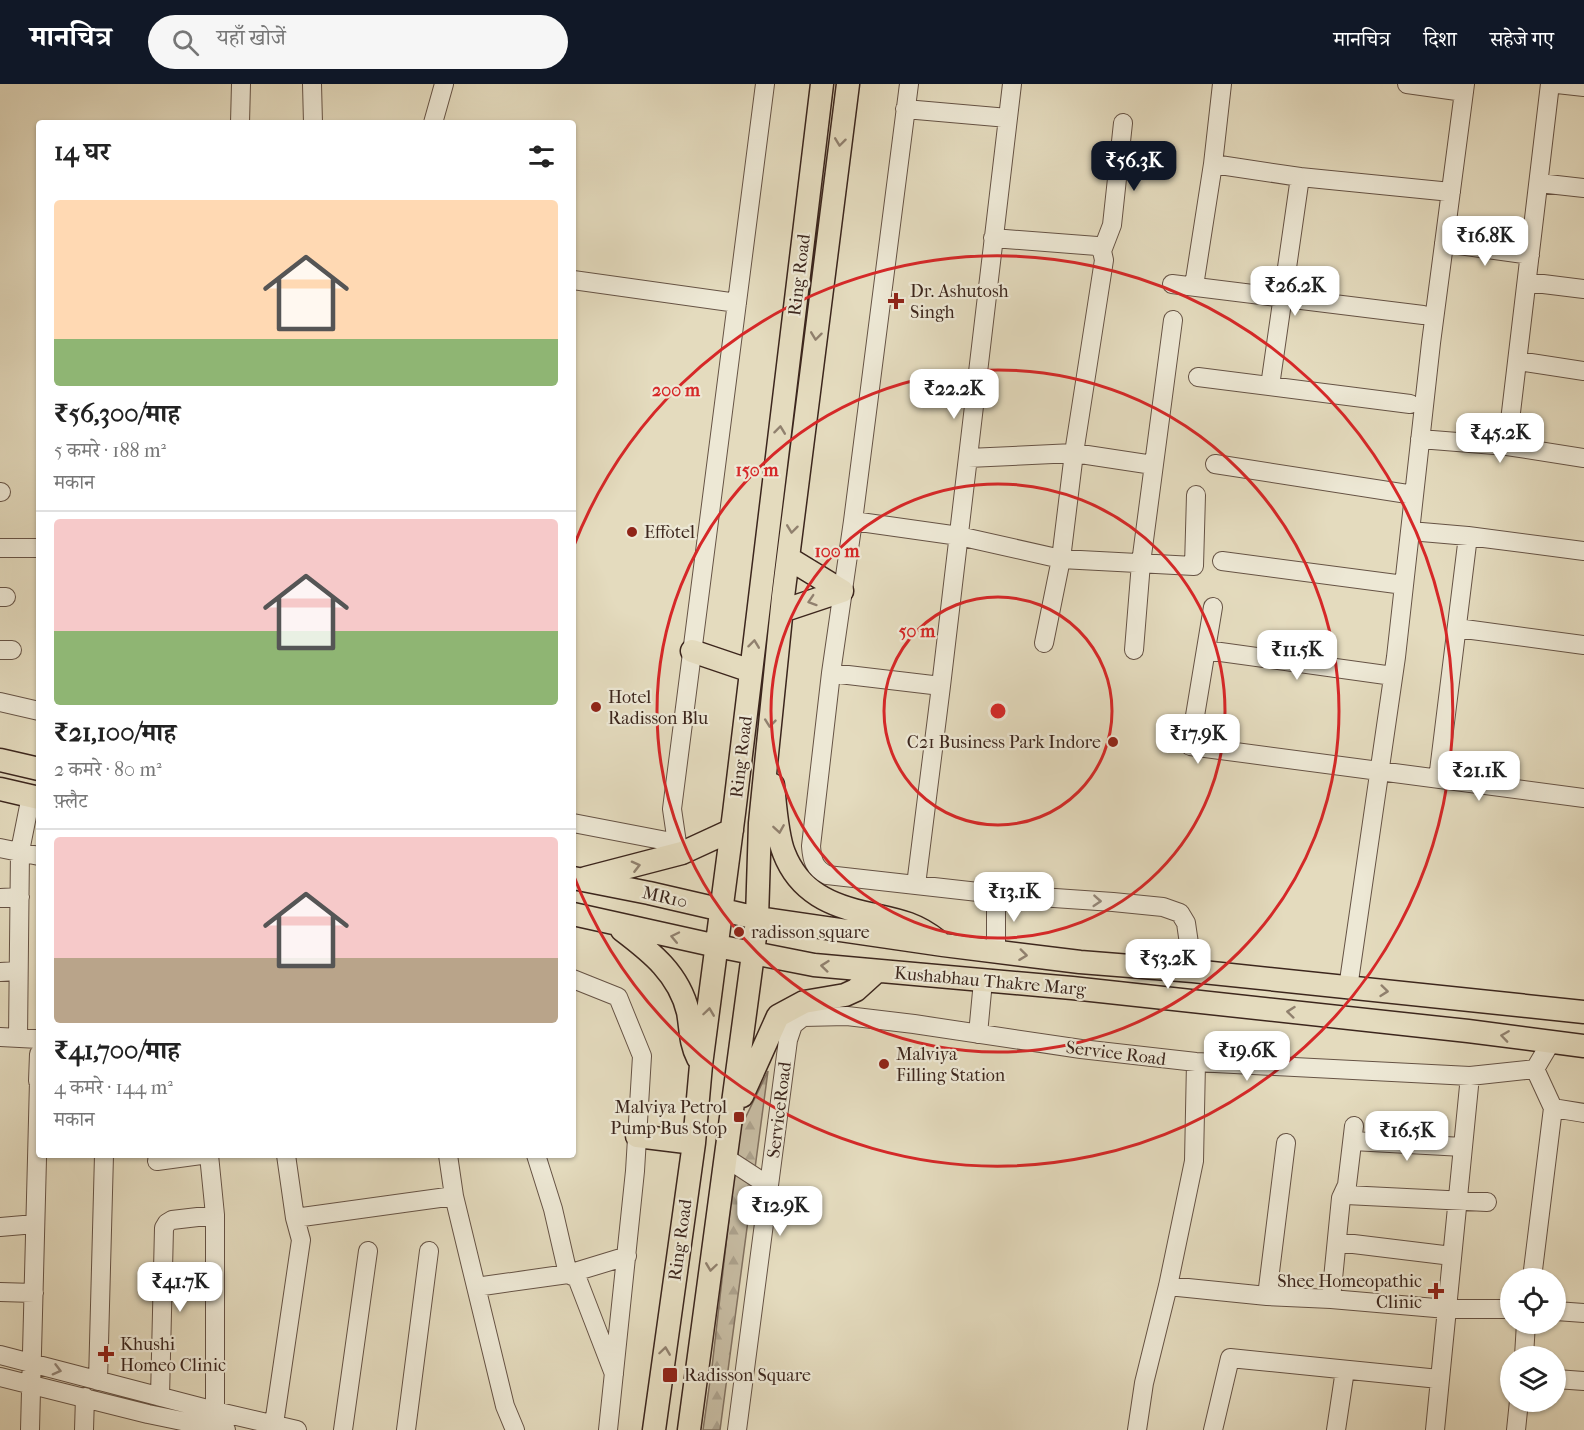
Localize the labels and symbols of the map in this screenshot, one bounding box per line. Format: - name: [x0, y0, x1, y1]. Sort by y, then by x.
- one-way arrow: [835, 137, 847, 147]
- pin: ₹56.3K: [1085, 141, 1183, 192]
- pin: ₹16.8K: [1436, 216, 1534, 267]
- street label: Ring Road: [784, 233, 815, 317]
- pin: ₹26.2K: [1246, 266, 1344, 317]
- place label: Dr. Ashutosh Singh: [910, 281, 1009, 323]
- marker: Dr. Ashutosh Singh: [887, 292, 905, 310]
- one-way arrow: [810, 331, 823, 340]
- pin: ₹22.2K: [905, 369, 1003, 420]
- text: 200 m: [652, 380, 701, 401]
- pin: ₹45.2K: [1451, 413, 1549, 464]
- one-way arrow: [773, 425, 786, 434]
- text: 150 m: [736, 460, 779, 481]
- place label: Effotel: [644, 522, 695, 543]
- one-way arrow: [786, 524, 798, 534]
- marker: Effotel: [625, 525, 639, 539]
- text: 100 m: [814, 541, 861, 562]
- one-way arrow: [807, 594, 818, 607]
- text: 50 m: [899, 621, 936, 642]
- pin: ₹11.5K: [1248, 630, 1346, 681]
- one-way arrow: [747, 639, 760, 649]
- place label: Hotel Radisson Blu: [608, 687, 708, 729]
- marker: Hotel Radisson Blu: [589, 700, 603, 714]
- centre of rings: [988, 701, 1008, 721]
- pin: ₹17.9K: [1149, 714, 1247, 765]
- street label: Ring Road: [726, 715, 757, 799]
- one-way arrow: [764, 718, 777, 727]
- place label: C21 Business Park Indore: [907, 732, 1101, 753]
- marker: C21 Business Park Indore: [1106, 735, 1120, 749]
- pin: ₹21.1K: [1430, 751, 1528, 802]
- one-way arrow: [773, 825, 785, 834]
- one-way arrow: [631, 861, 641, 874]
- pin: ₹13.1K: [965, 872, 1063, 923]
- street label: MR10: [640, 882, 690, 913]
- one-way arrow: [1092, 894, 1101, 907]
- place label: radisson square: [751, 922, 870, 943]
- marker: radisson square: [732, 925, 746, 939]
- one-way arrow: [671, 932, 681, 945]
- pin: ₹53.2K: [1119, 939, 1217, 990]
- one-way arrow: [1019, 948, 1028, 960]
- one-way arrow: [820, 960, 829, 973]
- street label: Kushabhau Thakre Marg: [893, 963, 1087, 1000]
- one-way arrow: [1380, 984, 1389, 997]
- one-way arrow: [1286, 1006, 1295, 1018]
- one-way arrow: [702, 1007, 714, 1017]
- one-way arrow: [1501, 1030, 1510, 1042]
- pin: ₹19.6K: [1198, 1031, 1296, 1082]
- street label: Service Road: [1065, 1037, 1167, 1070]
- place label: Malviya Filling Station: [896, 1044, 1006, 1086]
- marker: Malviya Filling Station: [877, 1057, 891, 1071]
- street label: ServiceRoad: [763, 1061, 796, 1159]
- place label: Malviya Petrol Pump Bus Stop: [610, 1097, 727, 1139]
- marker: Malviya Petrol Pump Bus Stop: [732, 1110, 746, 1124]
- pin: ₹16.5K: [1358, 1111, 1456, 1162]
- pin: ₹12.9K: [731, 1186, 829, 1237]
- street label: Ring Road: [664, 1198, 697, 1282]
- pin: ₹41.7K: [131, 1262, 229, 1313]
- one-way arrow: [705, 1263, 717, 1272]
- place label: Shee Homeopathic Clinic: [1277, 1271, 1422, 1313]
- marker: Shee Homeopathic Clinic: [1427, 1282, 1445, 1300]
- place label: Khushi Homeo Clinic: [120, 1334, 226, 1376]
- marker: Khushi Homeo Clinic: [97, 1345, 115, 1363]
- one-way arrow: [658, 1347, 671, 1356]
- one-way arrow: [51, 1363, 61, 1375]
- place label: Radisson Square: [684, 1365, 811, 1386]
- marker: Radisson Square: [661, 1366, 679, 1384]

